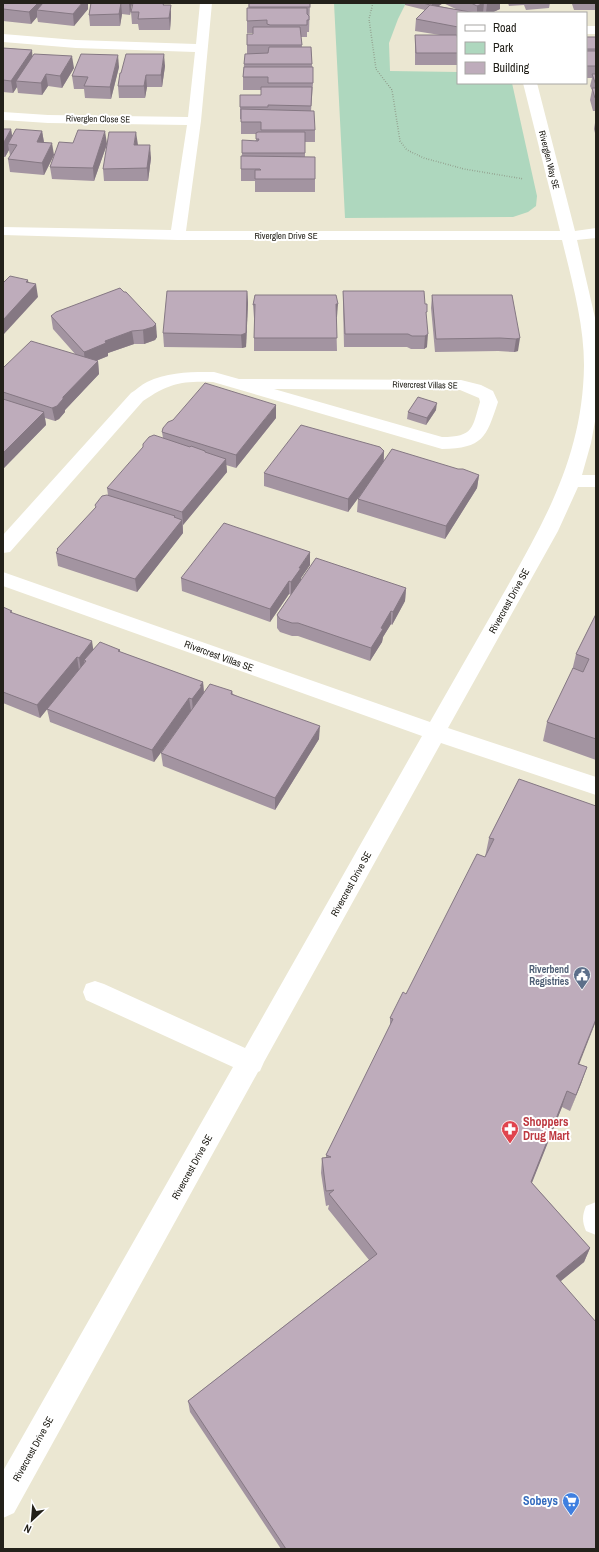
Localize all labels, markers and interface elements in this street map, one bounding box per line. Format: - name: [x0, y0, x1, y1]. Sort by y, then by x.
- legend: [457, 12, 587, 84]
- text: Road: [493, 20, 517, 36]
- text: Park: [493, 40, 513, 56]
- text: Building: [493, 60, 530, 76]
- street label: Riverglen Close SE: [66, 112, 130, 126]
- street label: Riverglen Way SE: [536, 129, 562, 191]
- street label: Riverglen Drive SE: [254, 230, 318, 242]
- street label: Rivercrest Villas SE: [392, 378, 458, 392]
- street label: Rivercrest Drive SE: [486, 566, 532, 636]
- street label: Rivercrest Villas SE: [183, 637, 255, 675]
- street label: Rivercrest Drive SE: [328, 849, 374, 919]
- place label: Riverbend Registries: [529, 963, 569, 988]
- public building icon: Riverbend Registries: [572, 965, 592, 990]
- place label: Shoppers Drug Mart: [523, 1114, 570, 1144]
- pharmacy icon: Shoppers Drug Mart: [500, 1119, 520, 1144]
- street label: Rivercrest Drive SE: [169, 1132, 215, 1202]
- street label: Rivercrest Drive SE: [10, 1414, 56, 1484]
- supermarket icon: Sobeys: [561, 1491, 581, 1516]
- place label: Sobeys: [523, 1493, 559, 1509]
- north arrow: [12, 1500, 52, 1540]
- text: N: [22, 1521, 34, 1537]

